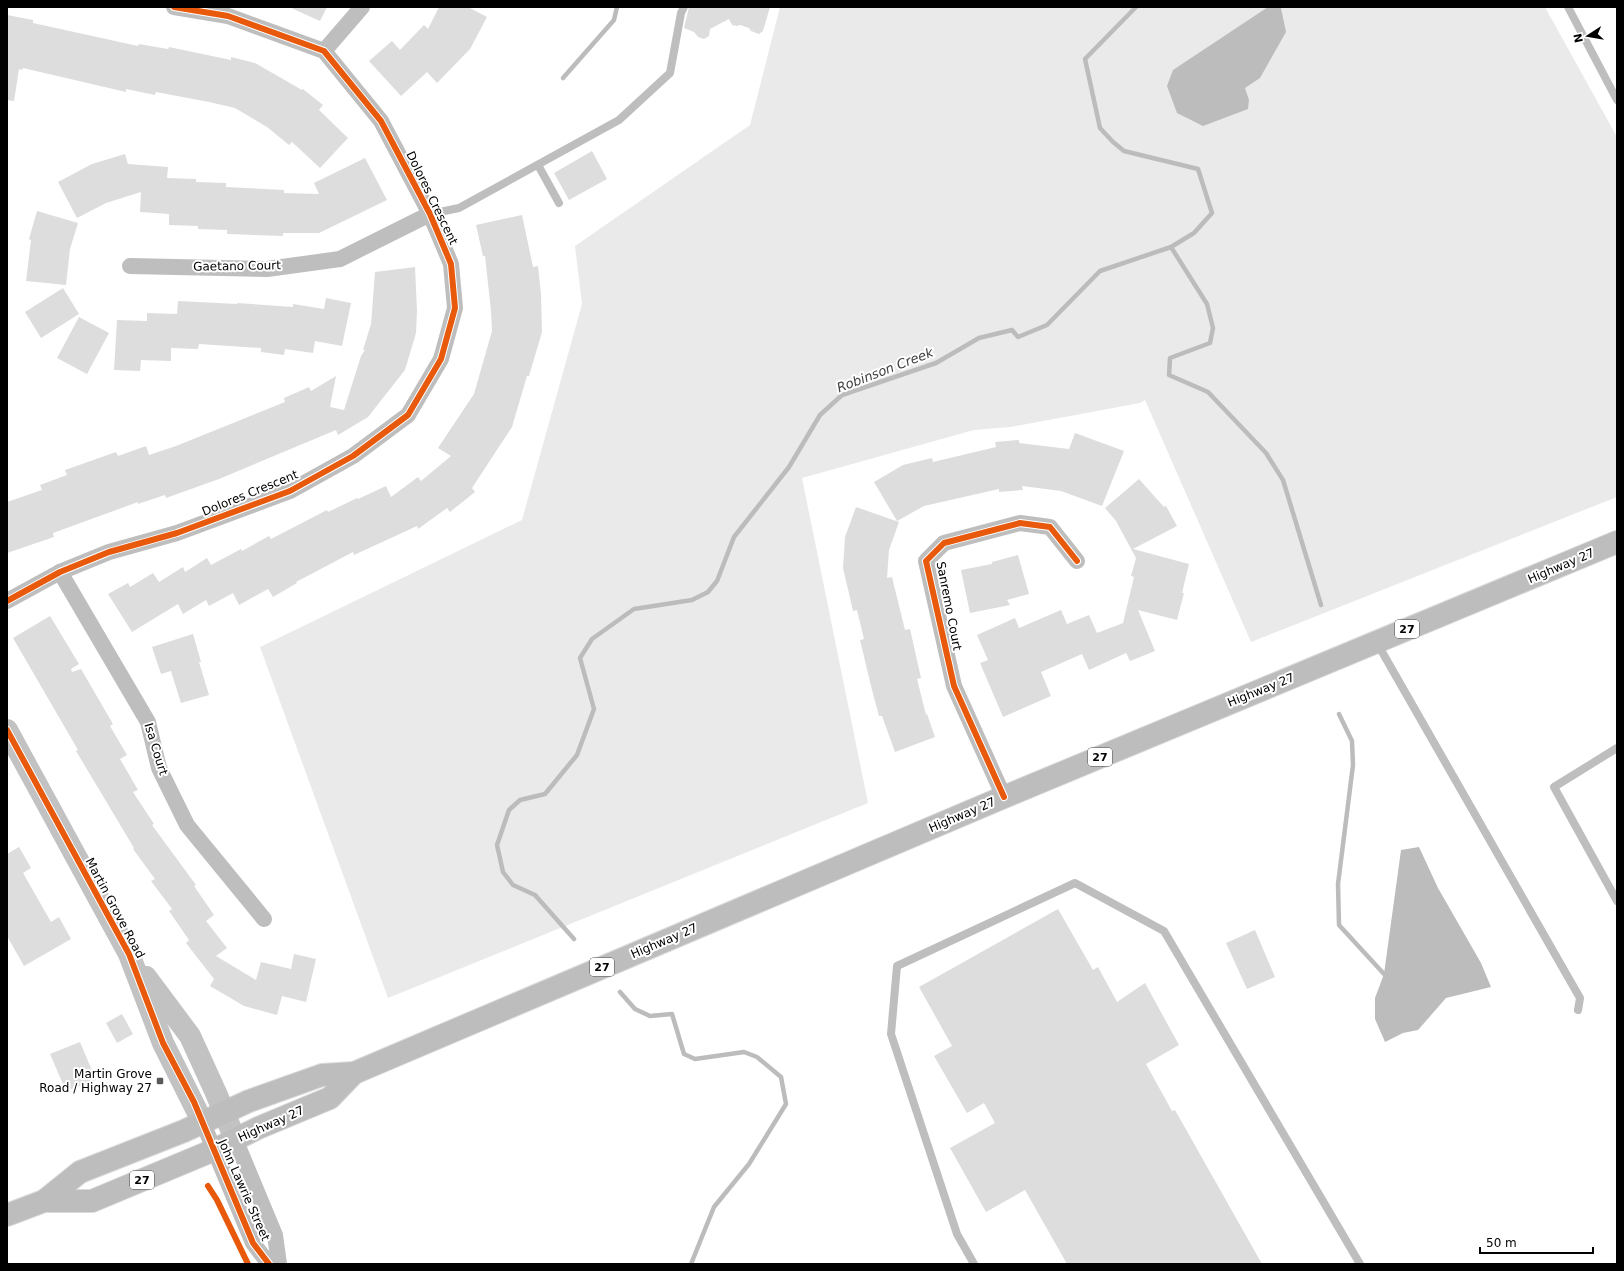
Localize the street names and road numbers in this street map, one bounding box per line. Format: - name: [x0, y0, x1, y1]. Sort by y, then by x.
- street label: Dolores Crescent: [403, 149, 461, 247]
- street label: Gaetano Court: [193, 258, 281, 274]
- street label: Dolores Crescent: [200, 467, 300, 519]
- street label: Highway 27: [1526, 546, 1596, 586]
- street label: Sanremo Court: [933, 560, 965, 652]
- road number: 27: [1395, 620, 1419, 638]
- street label: Highway 27: [1225, 670, 1297, 710]
- street label: Isa Court: [141, 721, 171, 777]
- road number: 27: [1088, 748, 1112, 766]
- street label: Highway 27: [927, 795, 997, 835]
- street label: Martin Grove Road: [83, 855, 147, 961]
- street label: Highway 27: [629, 921, 699, 961]
- road number: 27: [590, 958, 614, 976]
- street label: Highway 27: [236, 1103, 306, 1145]
- street label: John Lawrie Street: [215, 1136, 273, 1243]
- road number: 27: [130, 1171, 154, 1189]

